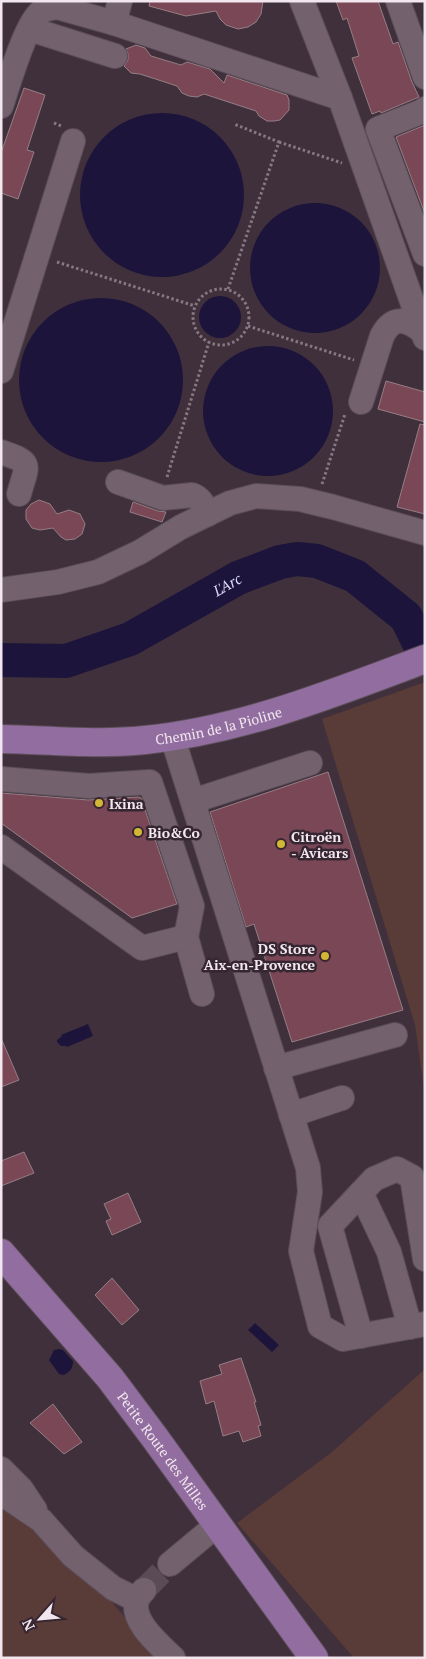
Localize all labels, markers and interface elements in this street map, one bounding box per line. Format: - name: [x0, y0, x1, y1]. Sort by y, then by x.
- water label: L'Arc: [208, 568, 245, 601]
- street label: Chemin de la Pioline: [154, 701, 284, 748]
- place label: Ixina: [109, 794, 144, 813]
- marker: Ixina: [93, 797, 105, 809]
- place label: Bio&Co: [148, 823, 200, 842]
- marker: Bio&Co: [132, 826, 144, 838]
- place label: Citroën - Avicars: [291, 827, 348, 862]
- marker: Citroën - Avicars: [275, 838, 287, 850]
- place label: DS Store Aix-en-Provence: [204, 939, 315, 974]
- marker: DS Store Aix-en-Provence: [319, 950, 331, 962]
- street label: Petite Route des Milles: [114, 1387, 213, 1514]
- north arrow: [15, 1594, 65, 1644]
- text: N: [17, 1616, 39, 1634]

